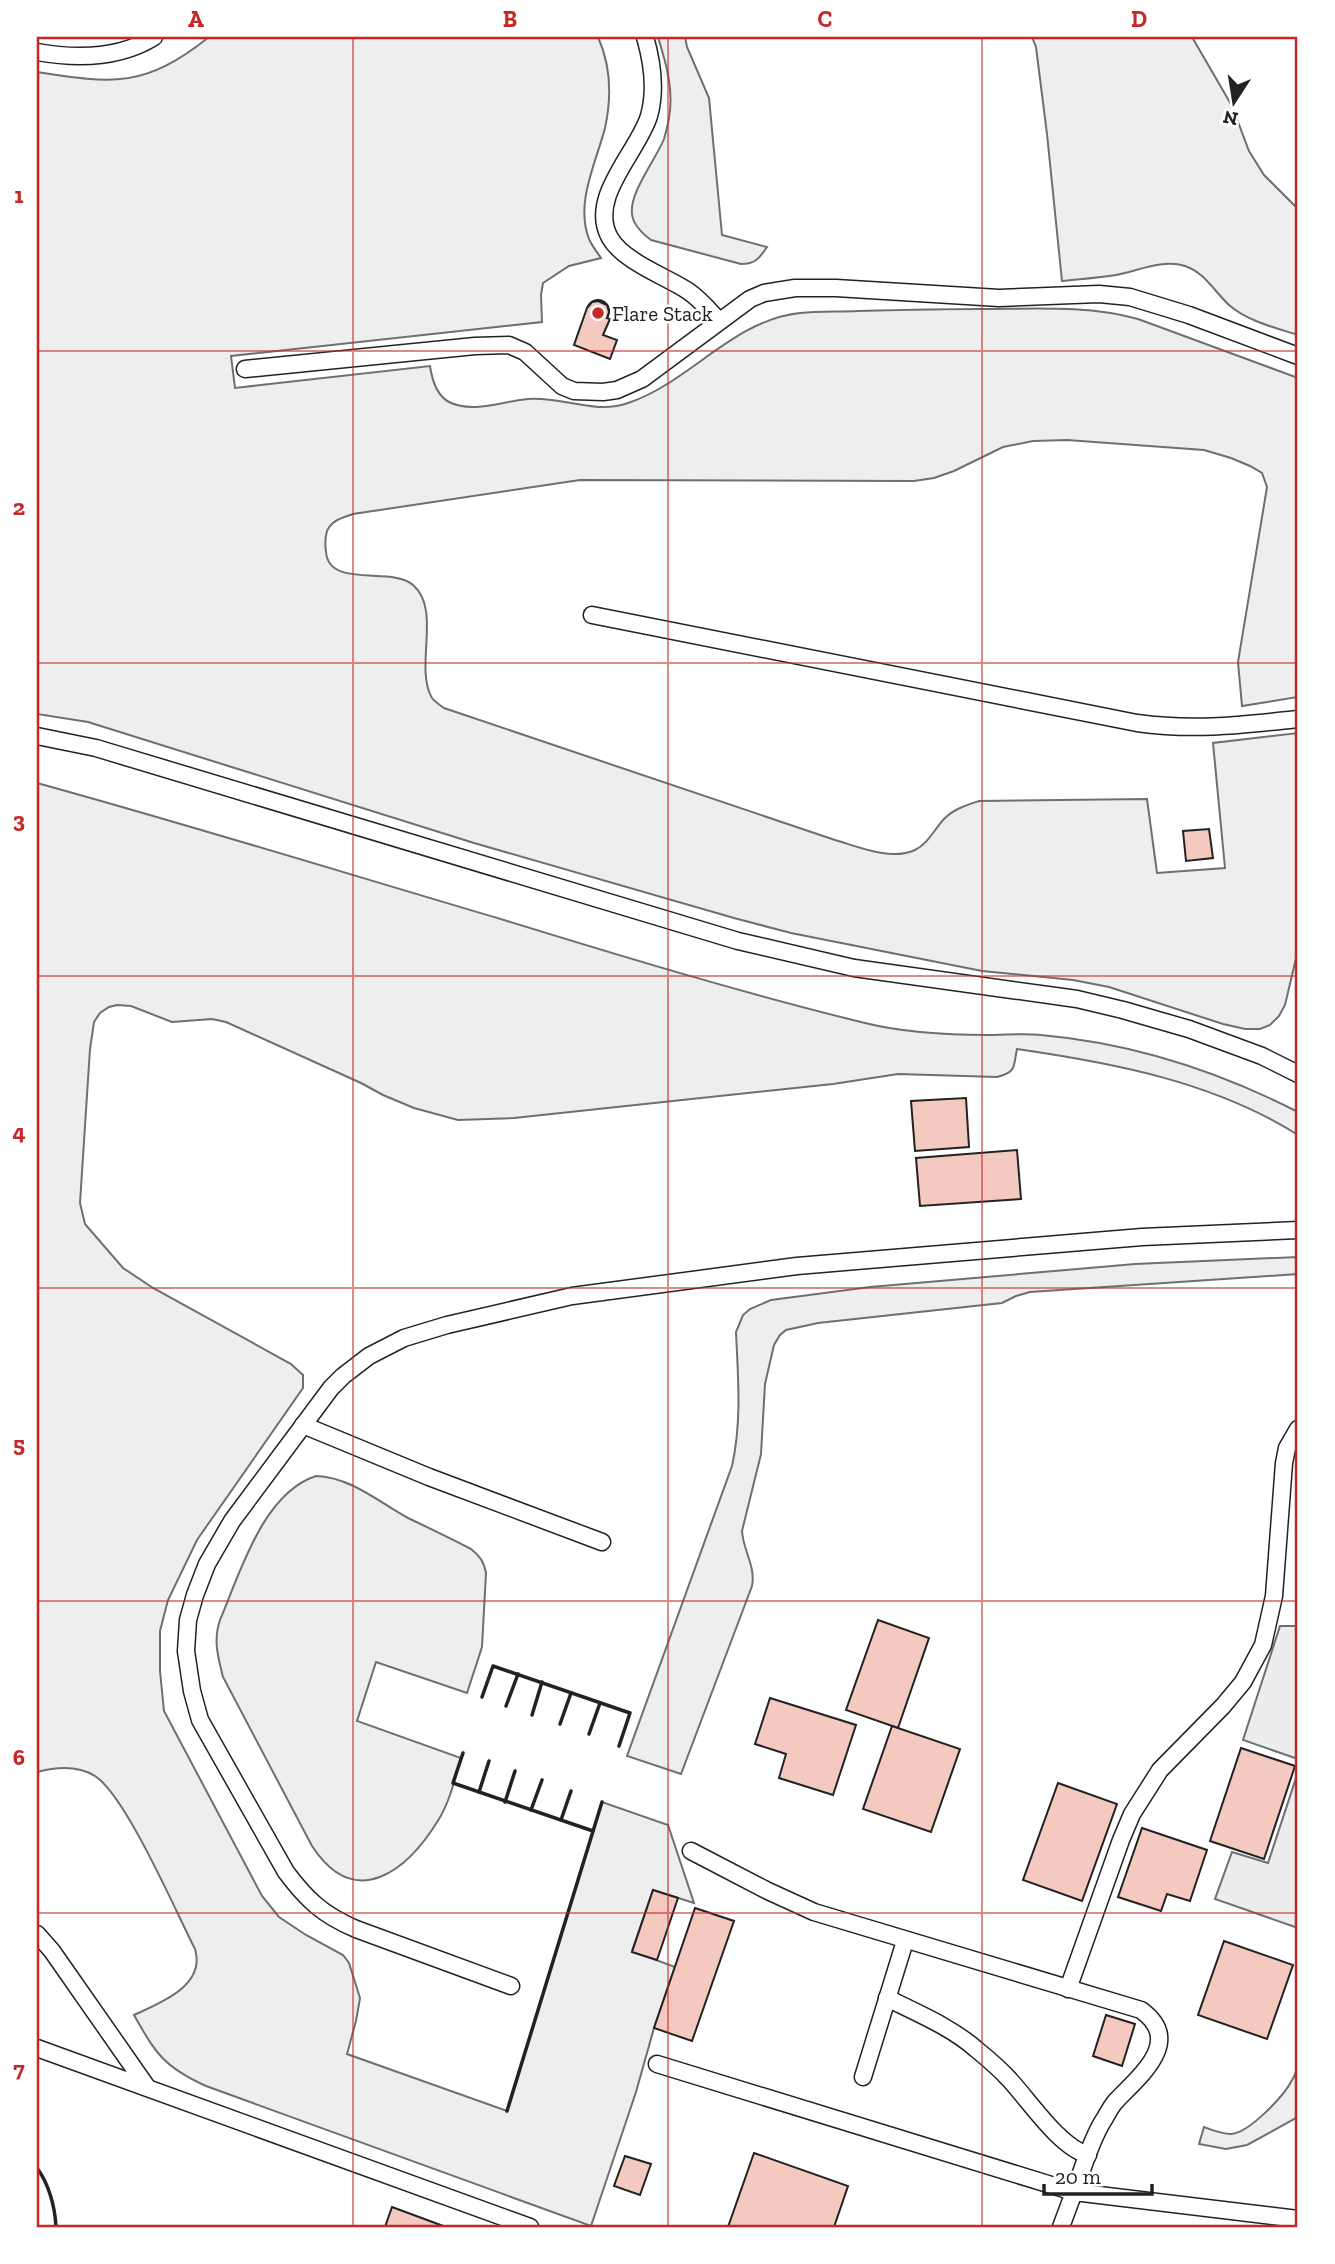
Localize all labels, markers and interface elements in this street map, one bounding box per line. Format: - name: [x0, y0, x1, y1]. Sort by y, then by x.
- text: A: [188, 5, 204, 33]
- text: B: [503, 5, 517, 33]
- text: C: [818, 5, 832, 33]
- text: D: [1131, 5, 1147, 33]
- north arrow: [1198, 66, 1268, 136]
- text: N: [1221, 105, 1240, 131]
- text: 1: [14, 181, 24, 209]
- place label: Flare Stack: [612, 301, 713, 326]
- marker: Flare Stack: [590, 305, 606, 321]
- text: 2: [13, 493, 25, 521]
- text: 3: [13, 806, 25, 834]
- text: 4: [12, 1118, 26, 1146]
- text: 5: [13, 1430, 25, 1458]
- text: 6: [13, 1743, 25, 1771]
- text: 7: [13, 2055, 25, 2083]
- scale bar: [1044, 2152, 1153, 2196]
- text: 20 m: [1055, 2164, 1101, 2189]

